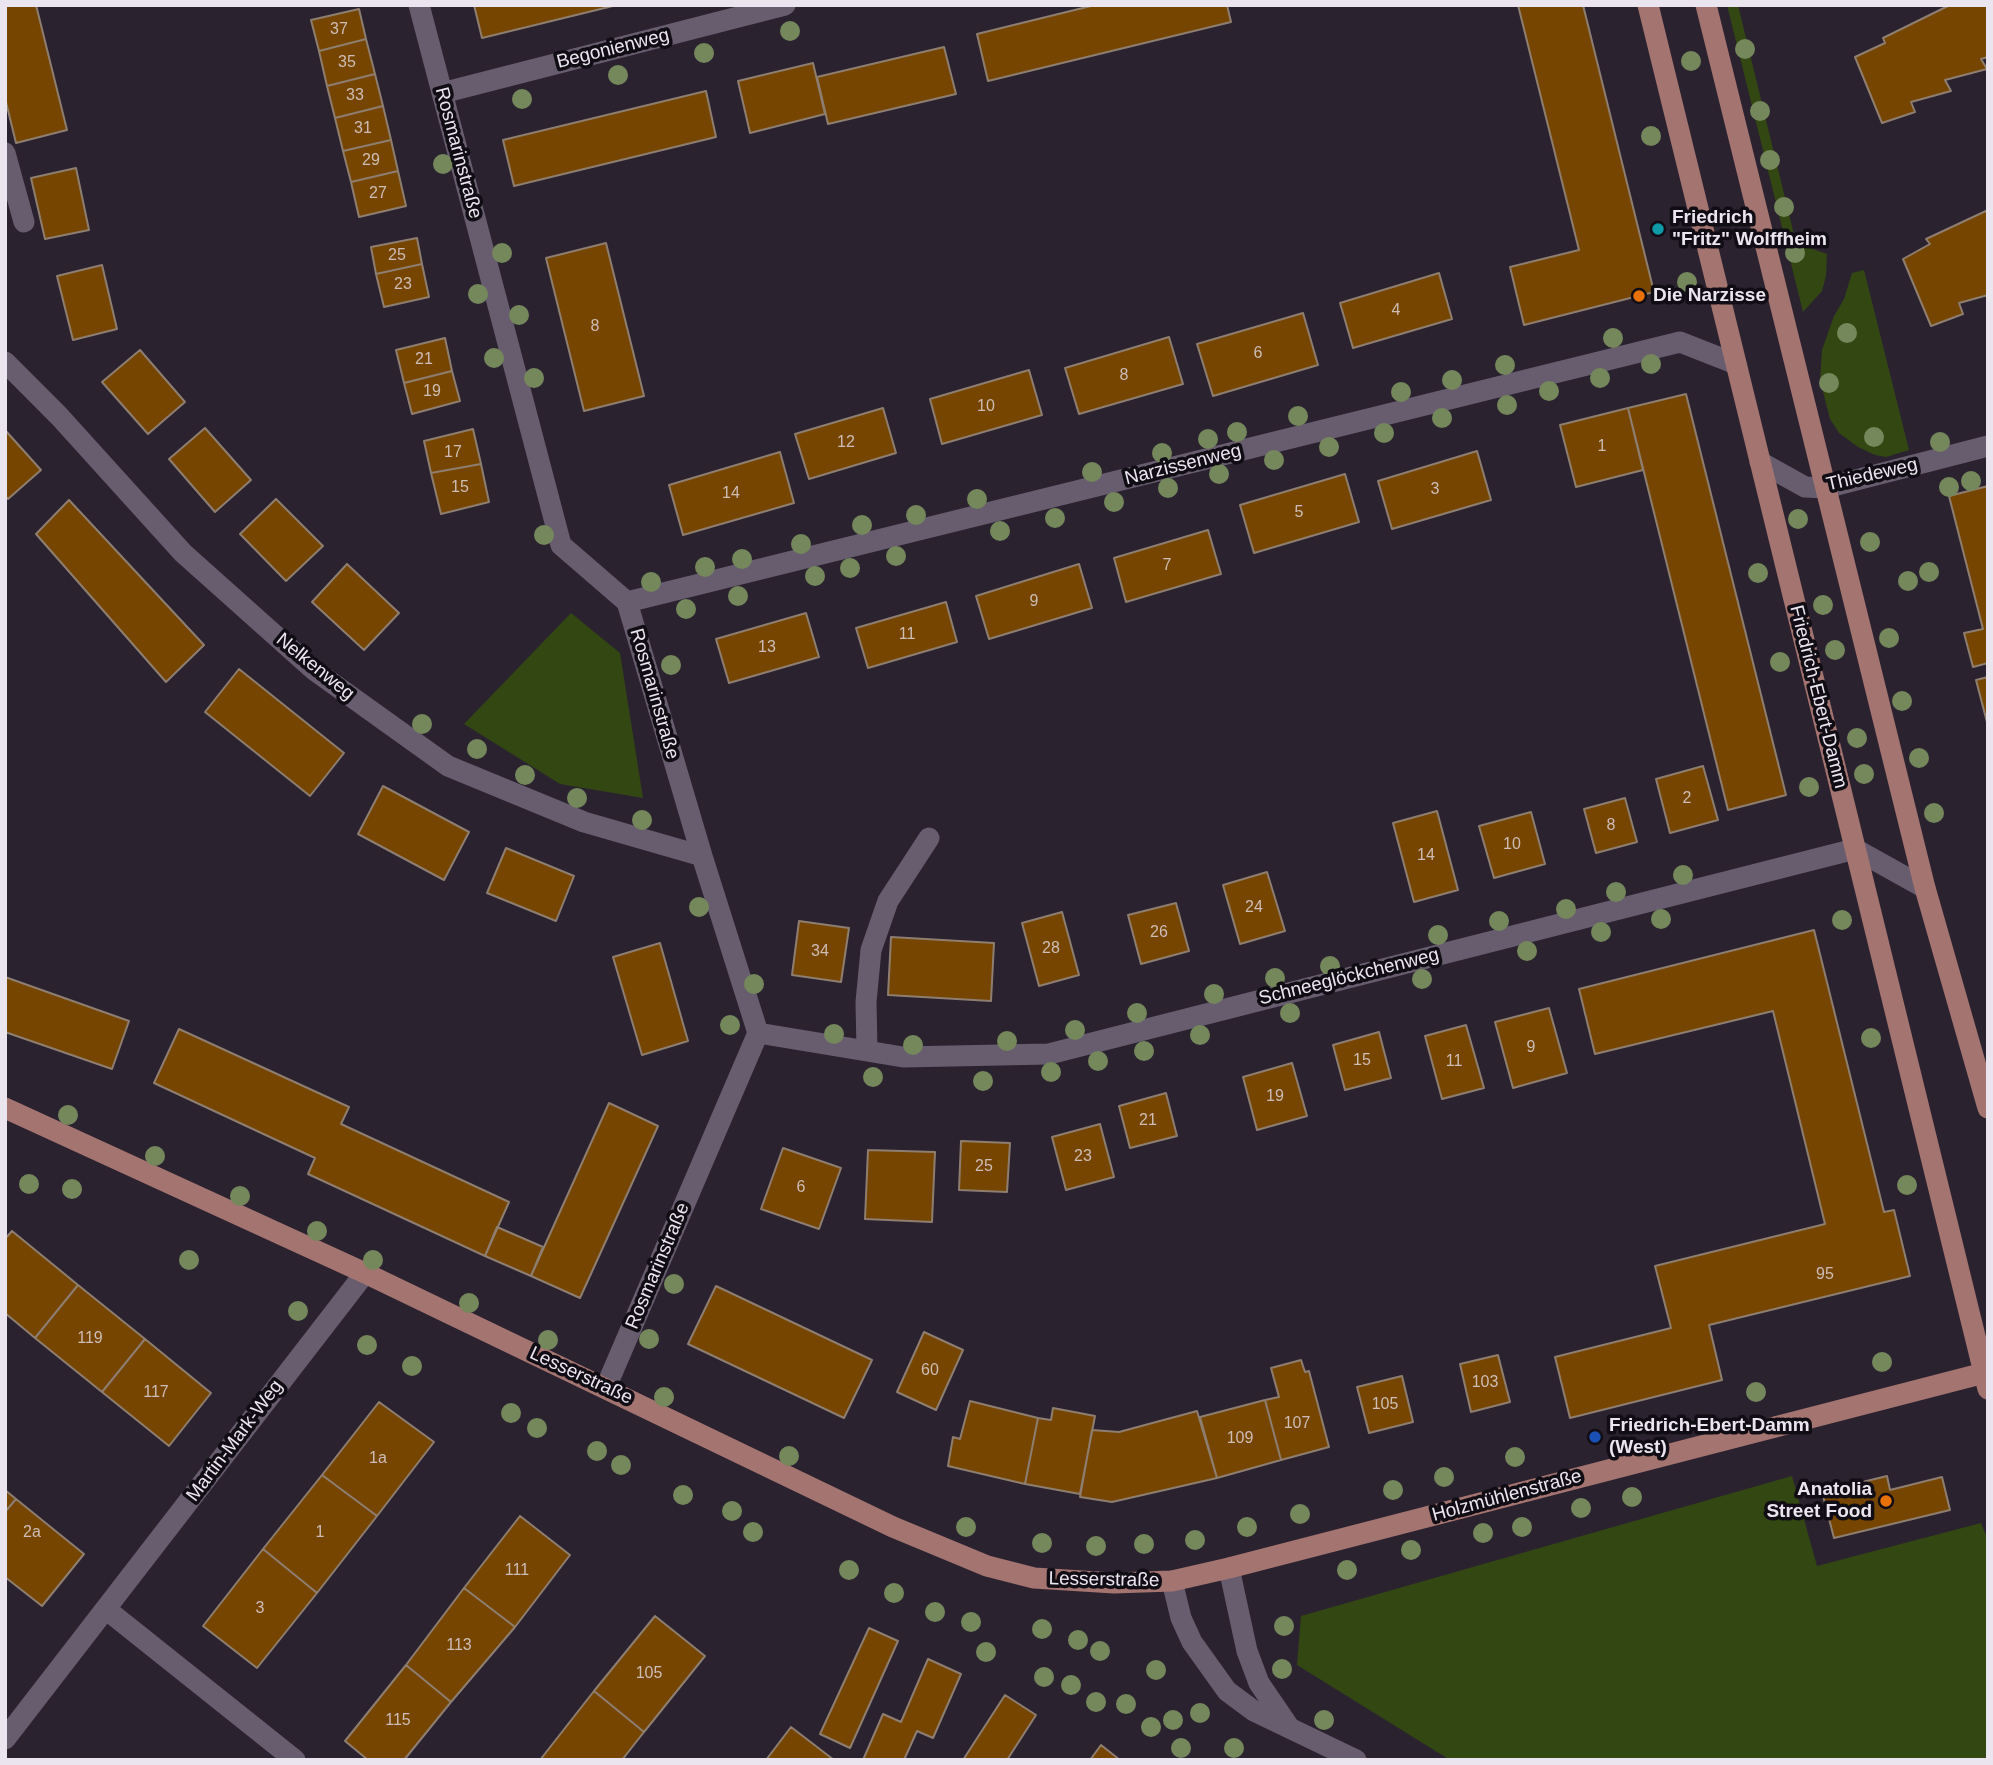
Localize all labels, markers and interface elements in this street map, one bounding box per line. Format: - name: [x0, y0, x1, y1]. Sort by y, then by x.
- house number: 37: [330, 20, 348, 40]
- street label: Begonienweg: [554, 24, 672, 74]
- house number: 35: [338, 53, 356, 73]
- street label: Rosmarinstraße: [429, 85, 487, 221]
- house number: 33: [346, 86, 364, 106]
- house number: 31: [354, 119, 372, 139]
- house number: 29: [362, 151, 380, 171]
- house number: 27: [369, 184, 387, 204]
- place label: Friedrich "Fritz" Wolffheim: [1672, 207, 1827, 251]
- marker: Friedrich "Fritz" Wolffheim: [1650, 221, 1666, 237]
- house number: 25: [388, 246, 406, 266]
- house number: 23: [394, 275, 412, 295]
- place label: Die Narzisse: [1653, 285, 1766, 307]
- marker: Die Narzisse: [1631, 288, 1647, 304]
- house number: 4: [1392, 301, 1400, 321]
- house number: 8: [591, 317, 599, 337]
- house number: 6: [1254, 344, 1262, 364]
- house number: 21: [415, 350, 433, 370]
- house number: 8: [1120, 366, 1128, 386]
- house number: 19: [423, 382, 441, 402]
- house number: 10: [977, 397, 995, 417]
- house number: 12: [837, 433, 855, 453]
- house number: 1: [1598, 437, 1606, 457]
- street label: Narzissenweg: [1122, 440, 1244, 490]
- house number: 17: [444, 443, 462, 463]
- street label: Thiedeweg: [1824, 453, 1920, 497]
- house number: 15: [451, 478, 469, 498]
- house number: 3: [1431, 480, 1439, 500]
- house number: 14: [722, 484, 740, 504]
- house number: 5: [1295, 503, 1303, 523]
- house number: 7: [1163, 556, 1171, 576]
- house number: 9: [1030, 592, 1038, 612]
- street label: Friedrich-Ebert-Damm: [1784, 603, 1852, 791]
- house number: 11: [899, 625, 915, 645]
- street label: Rosmarinstraße: [624, 626, 684, 762]
- street label: Nelkenweg: [271, 629, 359, 705]
- house number: 13: [758, 638, 776, 658]
- house number: 2: [1683, 789, 1691, 809]
- house number: 8: [1607, 816, 1615, 836]
- house number: 10: [1503, 835, 1521, 855]
- house number: 14: [1417, 846, 1435, 866]
- house number: 24: [1245, 898, 1263, 918]
- house number: 26: [1150, 923, 1168, 943]
- house number: 28: [1042, 939, 1060, 959]
- house number: 34: [811, 942, 829, 962]
- street label: Schneeglöckchenweg: [1257, 944, 1441, 1010]
- house number: 9: [1527, 1038, 1535, 1058]
- house number: 15: [1353, 1051, 1371, 1071]
- house number: 11: [1446, 1052, 1462, 1072]
- house number: 19: [1266, 1087, 1284, 1107]
- house number: 21: [1139, 1111, 1157, 1131]
- house number: 23: [1074, 1147, 1092, 1167]
- house number: 25: [975, 1157, 993, 1177]
- house number: 6: [797, 1178, 805, 1198]
- street label: Rosmarinstraße: [621, 1199, 695, 1333]
- house number: 95: [1816, 1265, 1834, 1285]
- house number: 119: [77, 1329, 103, 1349]
- street label: Lesserstraße: [526, 1342, 636, 1410]
- house number: 60: [921, 1361, 939, 1381]
- house number: 103: [1472, 1373, 1498, 1393]
- street label: Martin-Mark-Weg: [182, 1376, 288, 1506]
- house number: 117: [143, 1383, 169, 1403]
- house number: 105: [1372, 1395, 1398, 1415]
- house number: 107: [1284, 1414, 1310, 1434]
- place label: Friedrich-Ebert-Damm (West): [1609, 1415, 1810, 1459]
- house number: 109: [1227, 1429, 1253, 1449]
- marker: Friedrich-Ebert-Damm (West): [1587, 1429, 1603, 1445]
- house number: 1a: [369, 1449, 387, 1469]
- street label: Holzmühlenstraße: [1430, 1465, 1584, 1527]
- place label: Anatolia Street Food: [1766, 1479, 1872, 1523]
- marker: Anatolia Street Food: [1878, 1493, 1894, 1509]
- house number: 2a: [23, 1523, 41, 1543]
- house number: 1: [316, 1523, 324, 1543]
- house number: 111: [505, 1561, 529, 1581]
- street label: Lesserstraße: [1048, 1568, 1160, 1592]
- house number: 3: [256, 1599, 264, 1619]
- house number: 113: [446, 1636, 472, 1656]
- house number: 105: [636, 1664, 662, 1684]
- house number: 115: [385, 1711, 411, 1731]

